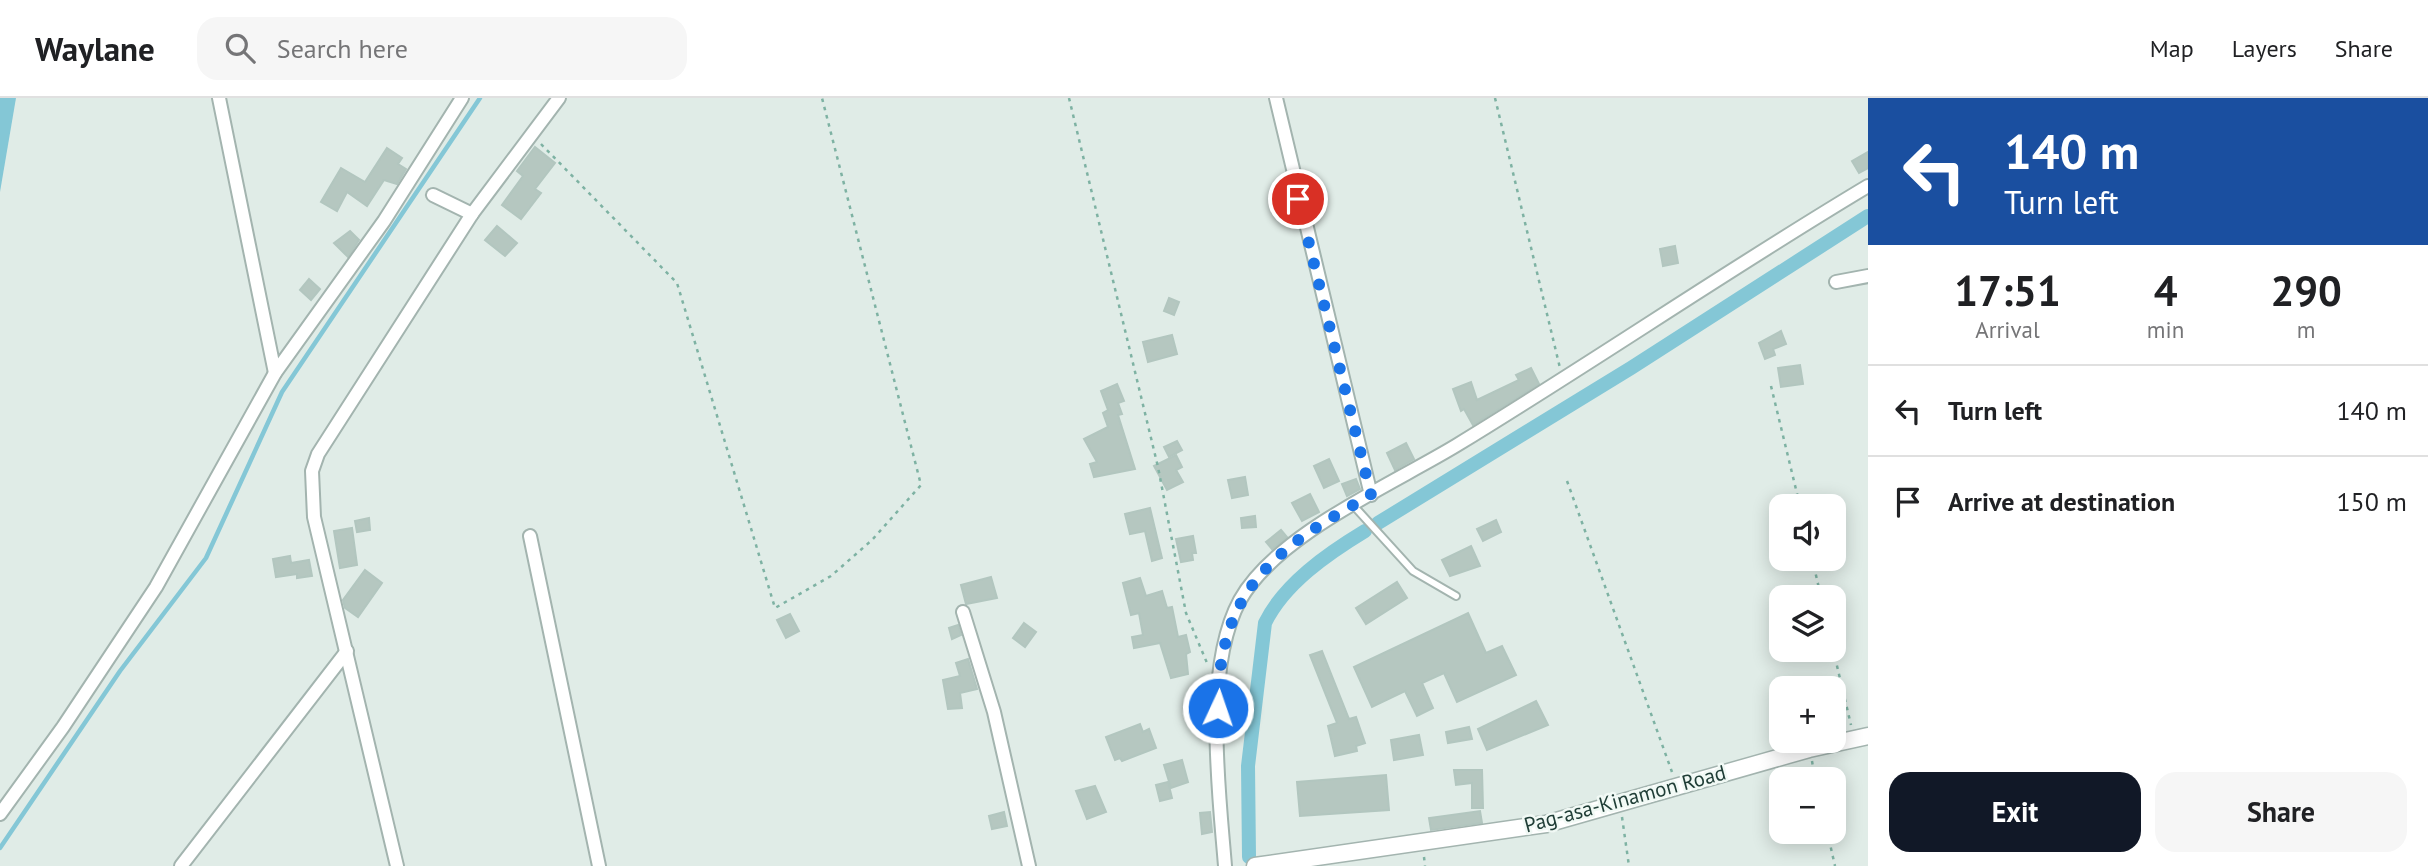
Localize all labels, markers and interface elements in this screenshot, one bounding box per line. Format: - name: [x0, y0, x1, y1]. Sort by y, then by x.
- search box: [197, 17, 687, 80]
- text: Waylane: [35, 27, 155, 70]
- icon: search: [221, 29, 259, 67]
- text: Search here: [277, 32, 408, 65]
- text: Map: [2150, 33, 2194, 64]
- text: Layers: [2232, 33, 2297, 64]
- text: Share: [2335, 33, 2393, 64]
- text: 140 m: [2004, 119, 2139, 183]
- icon: left: [1889, 126, 1980, 217]
- pin: [1268, 169, 1328, 229]
- icon: arrive: [1279, 180, 1317, 218]
- text: Turn left: [2004, 181, 2119, 223]
- text: 17:51: [1954, 263, 2061, 318]
- text: 4: [2154, 263, 2177, 318]
- text: 290: [2270, 263, 2342, 318]
- text: Arrival: [1975, 315, 2040, 344]
- text: min: [2147, 315, 2184, 344]
- text: m: [2297, 315, 2315, 344]
- icon: left: [1889, 392, 1927, 430]
- text: Turn left: [1948, 394, 2042, 427]
- text: 140 m: [2336, 394, 2407, 427]
- icon: arrive: [1889, 483, 1927, 521]
- text: Arrive at destination: [1948, 485, 2175, 518]
- text: 150 m: [2336, 485, 2407, 518]
- map controls: [1769, 494, 1846, 844]
- button: sound: [1769, 494, 1846, 571]
- button: layers: [1769, 585, 1846, 662]
- position arrow: [1181, 671, 1255, 745]
- button: +: [1769, 676, 1846, 753]
- street label: Pag-asa-Kinamon Road: [1521, 759, 1729, 838]
- button: −: [1769, 767, 1846, 844]
- button: Exit: [1889, 772, 2141, 852]
- button: Share: [2155, 772, 2407, 852]

